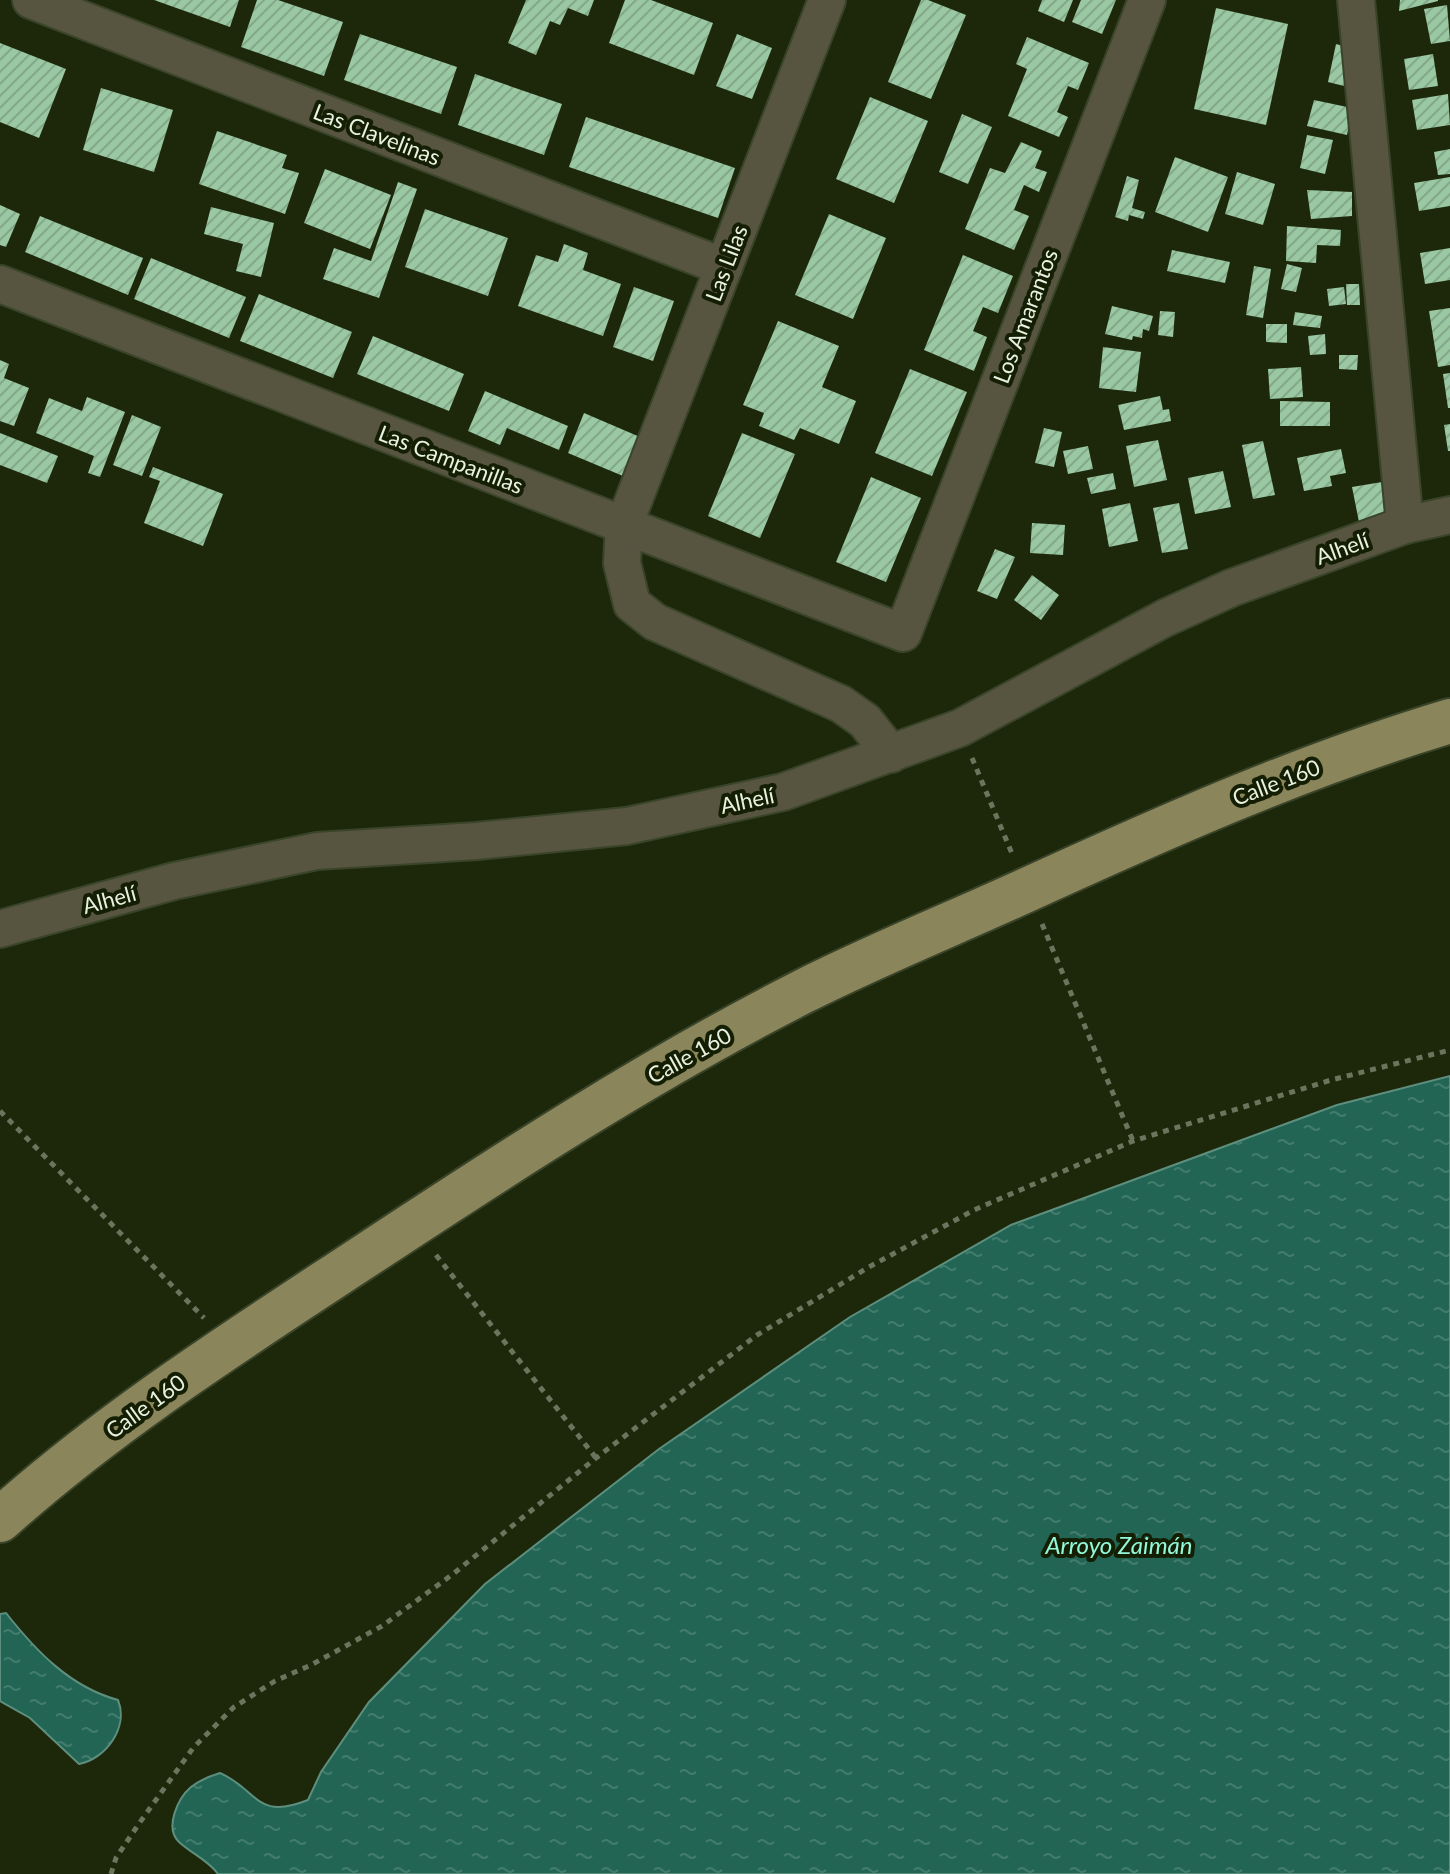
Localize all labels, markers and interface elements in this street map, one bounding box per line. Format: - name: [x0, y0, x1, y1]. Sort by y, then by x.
- street label: Las Clavelinas: [310, 97, 444, 171]
- street label: Las Lilas: [699, 221, 753, 305]
- street label: Los Amarantos: [987, 245, 1063, 387]
- street label: Las Campanillas: [375, 419, 527, 499]
- street label: Alhelí: [1312, 526, 1373, 570]
- street label: Calle 160: [1228, 753, 1324, 811]
- street label: Alhelí: [718, 781, 777, 819]
- street label: Alhelí: [79, 879, 139, 919]
- street label: Calle 160: [642, 1021, 736, 1089]
- street label: Calle 160: [100, 1368, 190, 1444]
- water label: Arroyo Zaimán: [1044, 1530, 1193, 1559]

